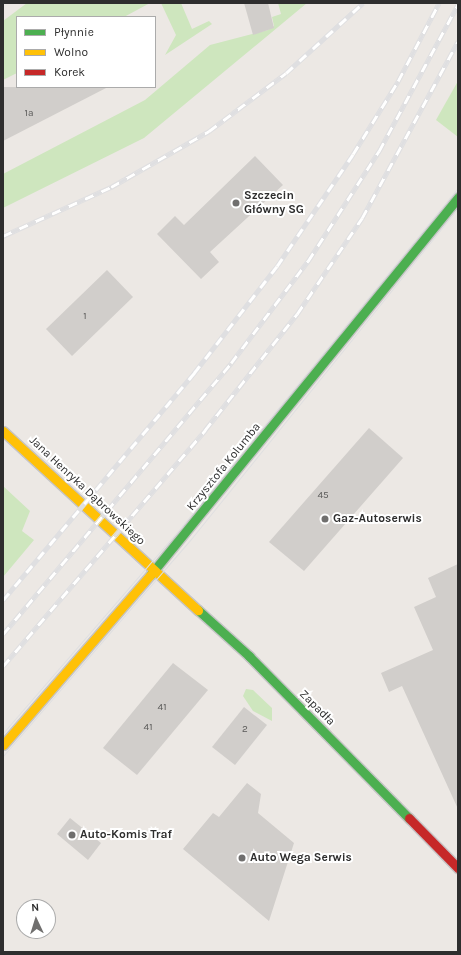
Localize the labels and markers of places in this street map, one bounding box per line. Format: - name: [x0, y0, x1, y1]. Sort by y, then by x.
- place label: Szczecin Główny SG: [244, 189, 304, 217]
- marker: Szczecin Główny SG: [231, 198, 241, 208]
- place label: Gaz-Autoserwis: [333, 512, 422, 526]
- marker: Gaz-Autoserwis: [320, 514, 330, 524]
- place label: Auto-Komis Traf: [80, 828, 172, 842]
- marker: Auto-Komis Traf: [67, 830, 77, 840]
- place label: Auto Wega Serwis: [250, 851, 352, 865]
- marker: Auto Wega Serwis: [237, 853, 247, 863]

